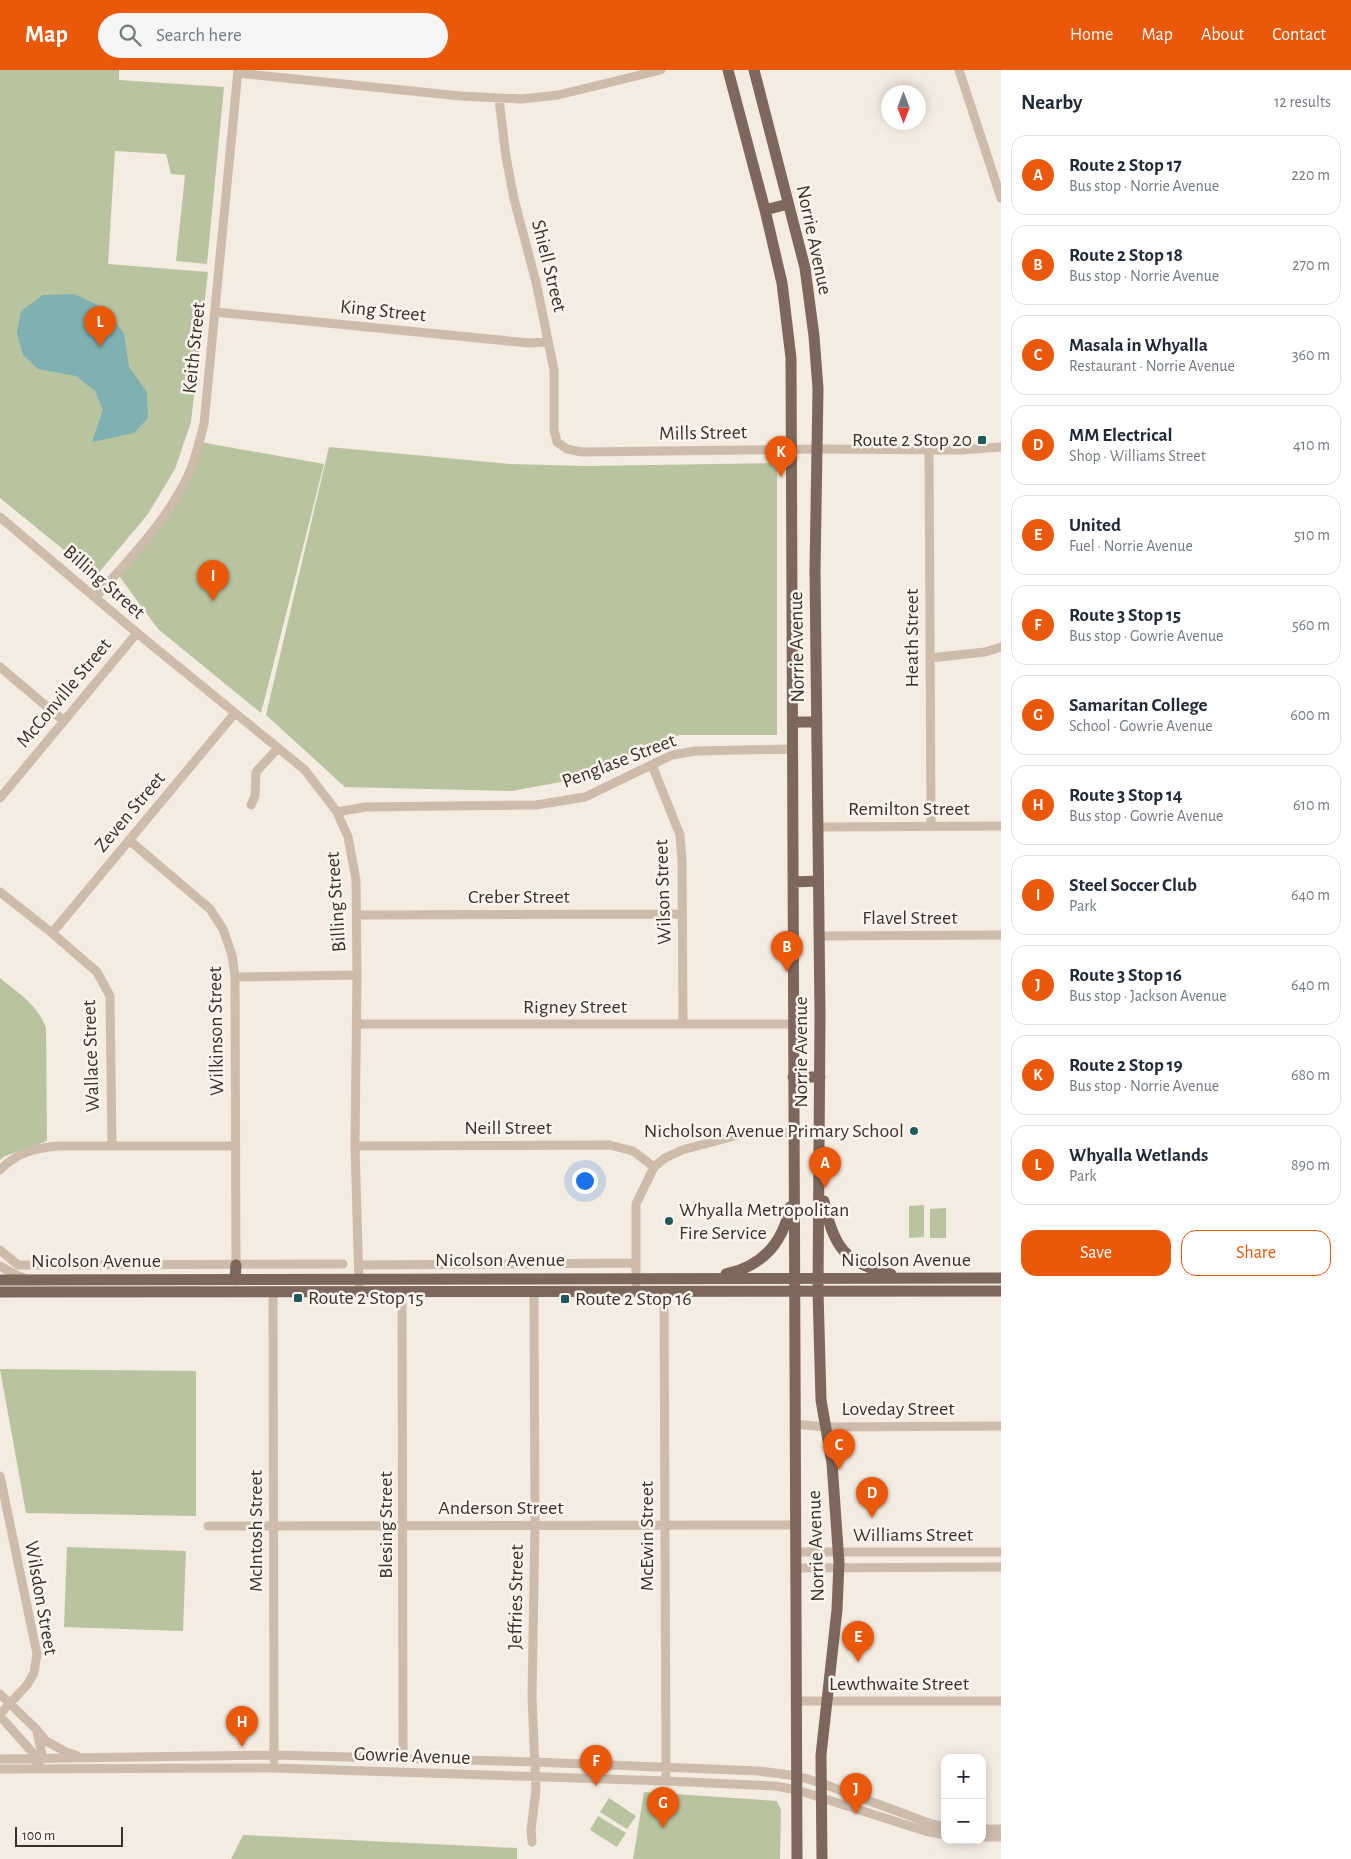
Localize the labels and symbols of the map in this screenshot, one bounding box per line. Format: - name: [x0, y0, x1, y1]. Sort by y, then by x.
- north arrow: [881, 85, 926, 130]
- street label: Norrie Avenue: [793, 183, 835, 297]
- street label: Shiell Street: [528, 218, 570, 315]
- street label: King Street: [339, 297, 428, 326]
- street label: Keith Street: [179, 301, 209, 395]
- pin: L: [84, 306, 116, 347]
- street label: Mills Street: [659, 422, 748, 444]
- place label: Route 2 Stop 20: [852, 430, 972, 450]
- marker: Route 2 Stop 20: [976, 434, 988, 446]
- pin: K: [765, 436, 797, 477]
- street label: Billing Street: [59, 541, 149, 623]
- pin: I: [197, 560, 229, 601]
- street label: Heath Street: [902, 588, 922, 687]
- street label: Norrie Avenue: [786, 591, 808, 703]
- street label: McConville Street: [13, 634, 116, 751]
- street label: Penglase Street: [559, 730, 679, 792]
- street label: Zeven Street: [91, 768, 169, 856]
- street label: Remilton Street: [848, 799, 971, 819]
- street label: Wilson Street: [651, 838, 675, 945]
- street label: Billing Street: [322, 850, 349, 953]
- street label: Creber Street: [468, 887, 571, 907]
- street label: Flavel Street: [862, 908, 958, 928]
- pin: B: [771, 931, 803, 972]
- street label: Wilkinson Street: [205, 965, 227, 1096]
- street label: Norrie Avenue: [791, 996, 811, 1108]
- street label: Rigney Street: [523, 997, 628, 1017]
- street label: Wallace Street: [79, 999, 103, 1113]
- street label: Neill Street: [464, 1118, 552, 1138]
- place label: Nicholson Avenue Primary School: [644, 1121, 904, 1141]
- marker: Nicholson Avenue Primary School: [908, 1125, 920, 1137]
- pin: A: [809, 1147, 841, 1188]
- your location: [572, 1168, 598, 1194]
- place label: Whyalla Metropolitan Fire Service: [679, 1200, 849, 1243]
- marker: Whyalla Metropolitan Fire Service: [663, 1215, 675, 1227]
- street label: Nicolson Avenue: [435, 1250, 565, 1270]
- street label: Nicolson Avenue: [841, 1250, 971, 1270]
- street label: Nicolson Avenue: [31, 1251, 161, 1271]
- place label: Route 2 Stop 15: [308, 1288, 424, 1308]
- place label: Route 2 Stop 16: [575, 1289, 692, 1309]
- marker: Route 2 Stop 15: [292, 1292, 304, 1304]
- marker: Route 2 Stop 16: [559, 1293, 571, 1305]
- street label: Loveday Street: [841, 1399, 955, 1419]
- pin: C: [823, 1429, 855, 1470]
- street label: McIntosh Street: [246, 1469, 266, 1592]
- street label: Blesing Street: [376, 1471, 396, 1579]
- pin: D: [856, 1477, 888, 1518]
- street label: McEwin Street: [637, 1480, 657, 1591]
- street label: Norrie Avenue: [804, 1490, 828, 1602]
- street label: Anderson Street: [438, 1498, 564, 1518]
- street label: Williams Street: [853, 1525, 974, 1545]
- street label: Wilsdon Street: [21, 1539, 61, 1657]
- street label: Jeffries Street: [505, 1544, 527, 1650]
- pin: E: [842, 1621, 874, 1662]
- street label: Lewthwaite Street: [829, 1674, 970, 1694]
- pin: H: [226, 1706, 258, 1747]
- street label: Gowrie Avenue: [353, 1744, 471, 1768]
- pin: F: [580, 1745, 612, 1786]
- pin: J: [840, 1773, 872, 1814]
- pin: G: [647, 1787, 679, 1828]
- scale bar: [15, 1824, 122, 1847]

